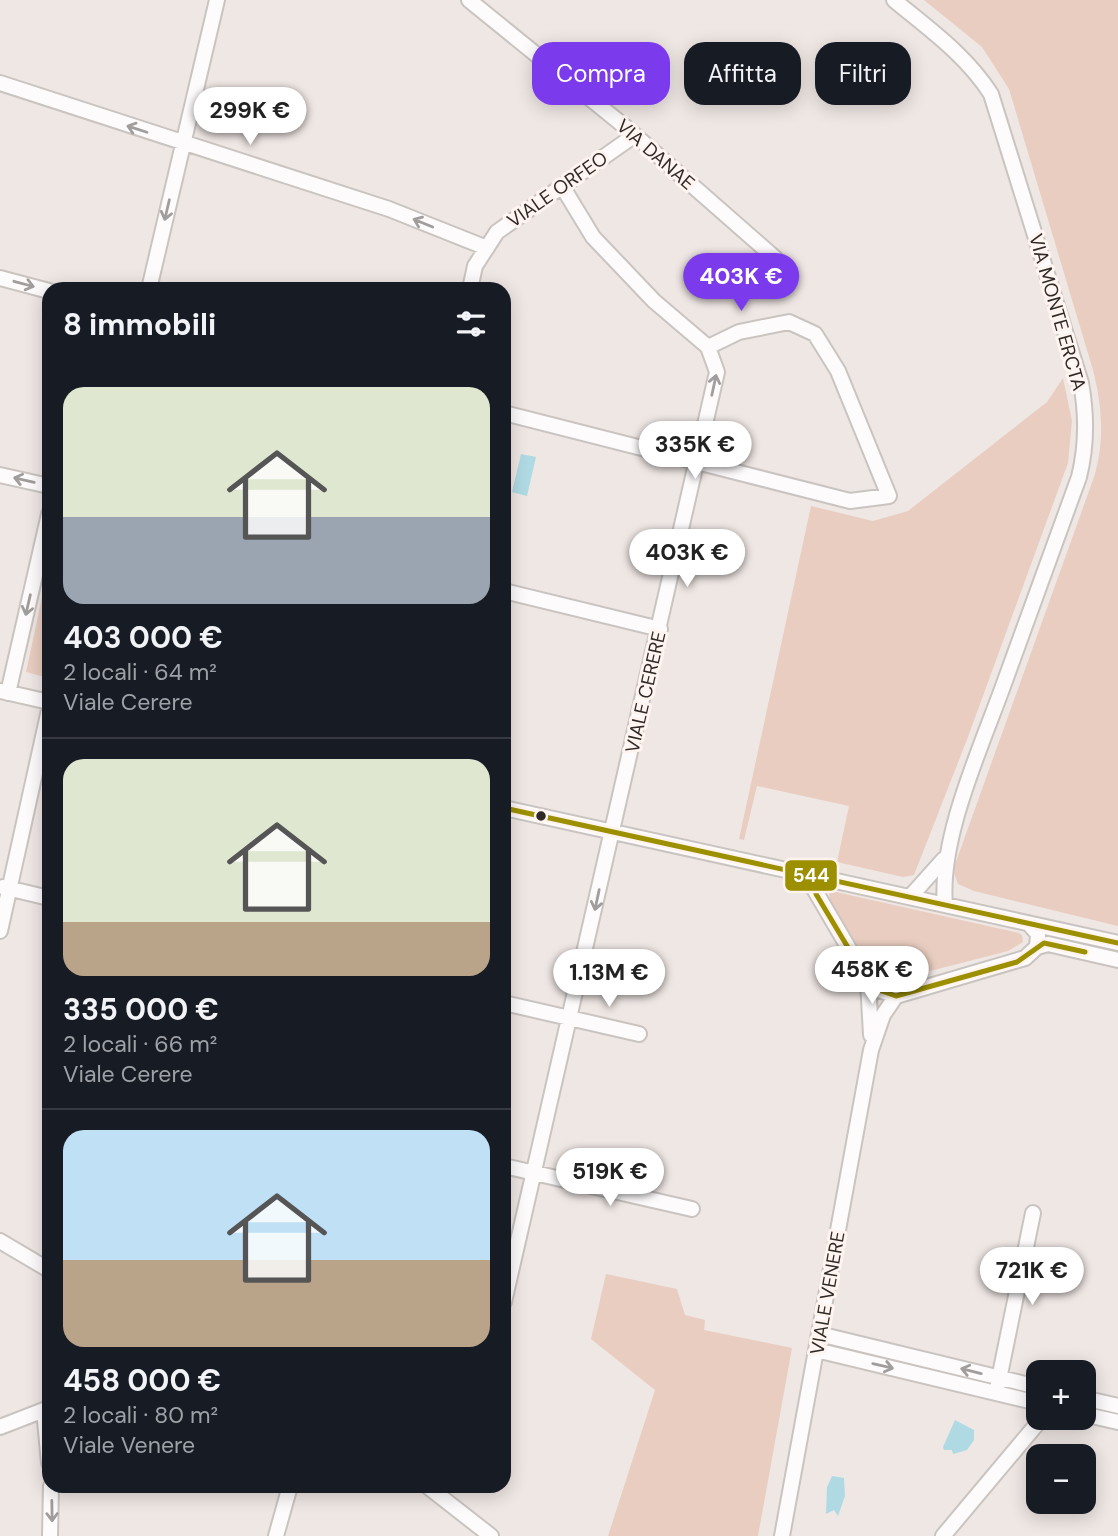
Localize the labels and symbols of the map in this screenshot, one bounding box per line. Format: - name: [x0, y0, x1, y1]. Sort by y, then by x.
- pin: 299K €: [193, 88, 307, 147]
- street label: VIA DANAE: [611, 113, 700, 195]
- one-way arrow: [126, 122, 148, 135]
- street label: VIALE ORFEO: [502, 146, 612, 233]
- one-way arrow: [160, 198, 173, 221]
- one-way arrow: [413, 215, 434, 228]
- street label: VIA MONTE ERCTA: [1023, 231, 1092, 394]
- pin: 403K €: [684, 254, 798, 313]
- one-way arrow: [13, 278, 35, 291]
- one-way arrow: [708, 374, 722, 397]
- pin: 335K €: [638, 421, 752, 481]
- one-way arrow: [14, 473, 36, 486]
- pin: 403K €: [630, 530, 744, 589]
- one-way arrow: [21, 593, 35, 616]
- street label: VIALE CERERE: [619, 629, 672, 755]
- unlabelled marker: [534, 809, 548, 823]
- line badge: 544: [784, 859, 838, 892]
- text: 544: [793, 863, 829, 888]
- one-way arrow: [589, 888, 603, 911]
- pin: 458K €: [815, 946, 929, 1006]
- pin: 1.13M €: [544, 950, 674, 1009]
- pin: 519K €: [553, 1148, 667, 1208]
- street label: VIALE VENERE: [804, 1229, 851, 1357]
- pin: 721K €: [975, 1248, 1089, 1307]
- one-way arrow: [871, 1360, 894, 1373]
- one-way arrow: [960, 1364, 983, 1377]
- one-way arrow: [45, 1499, 58, 1522]

